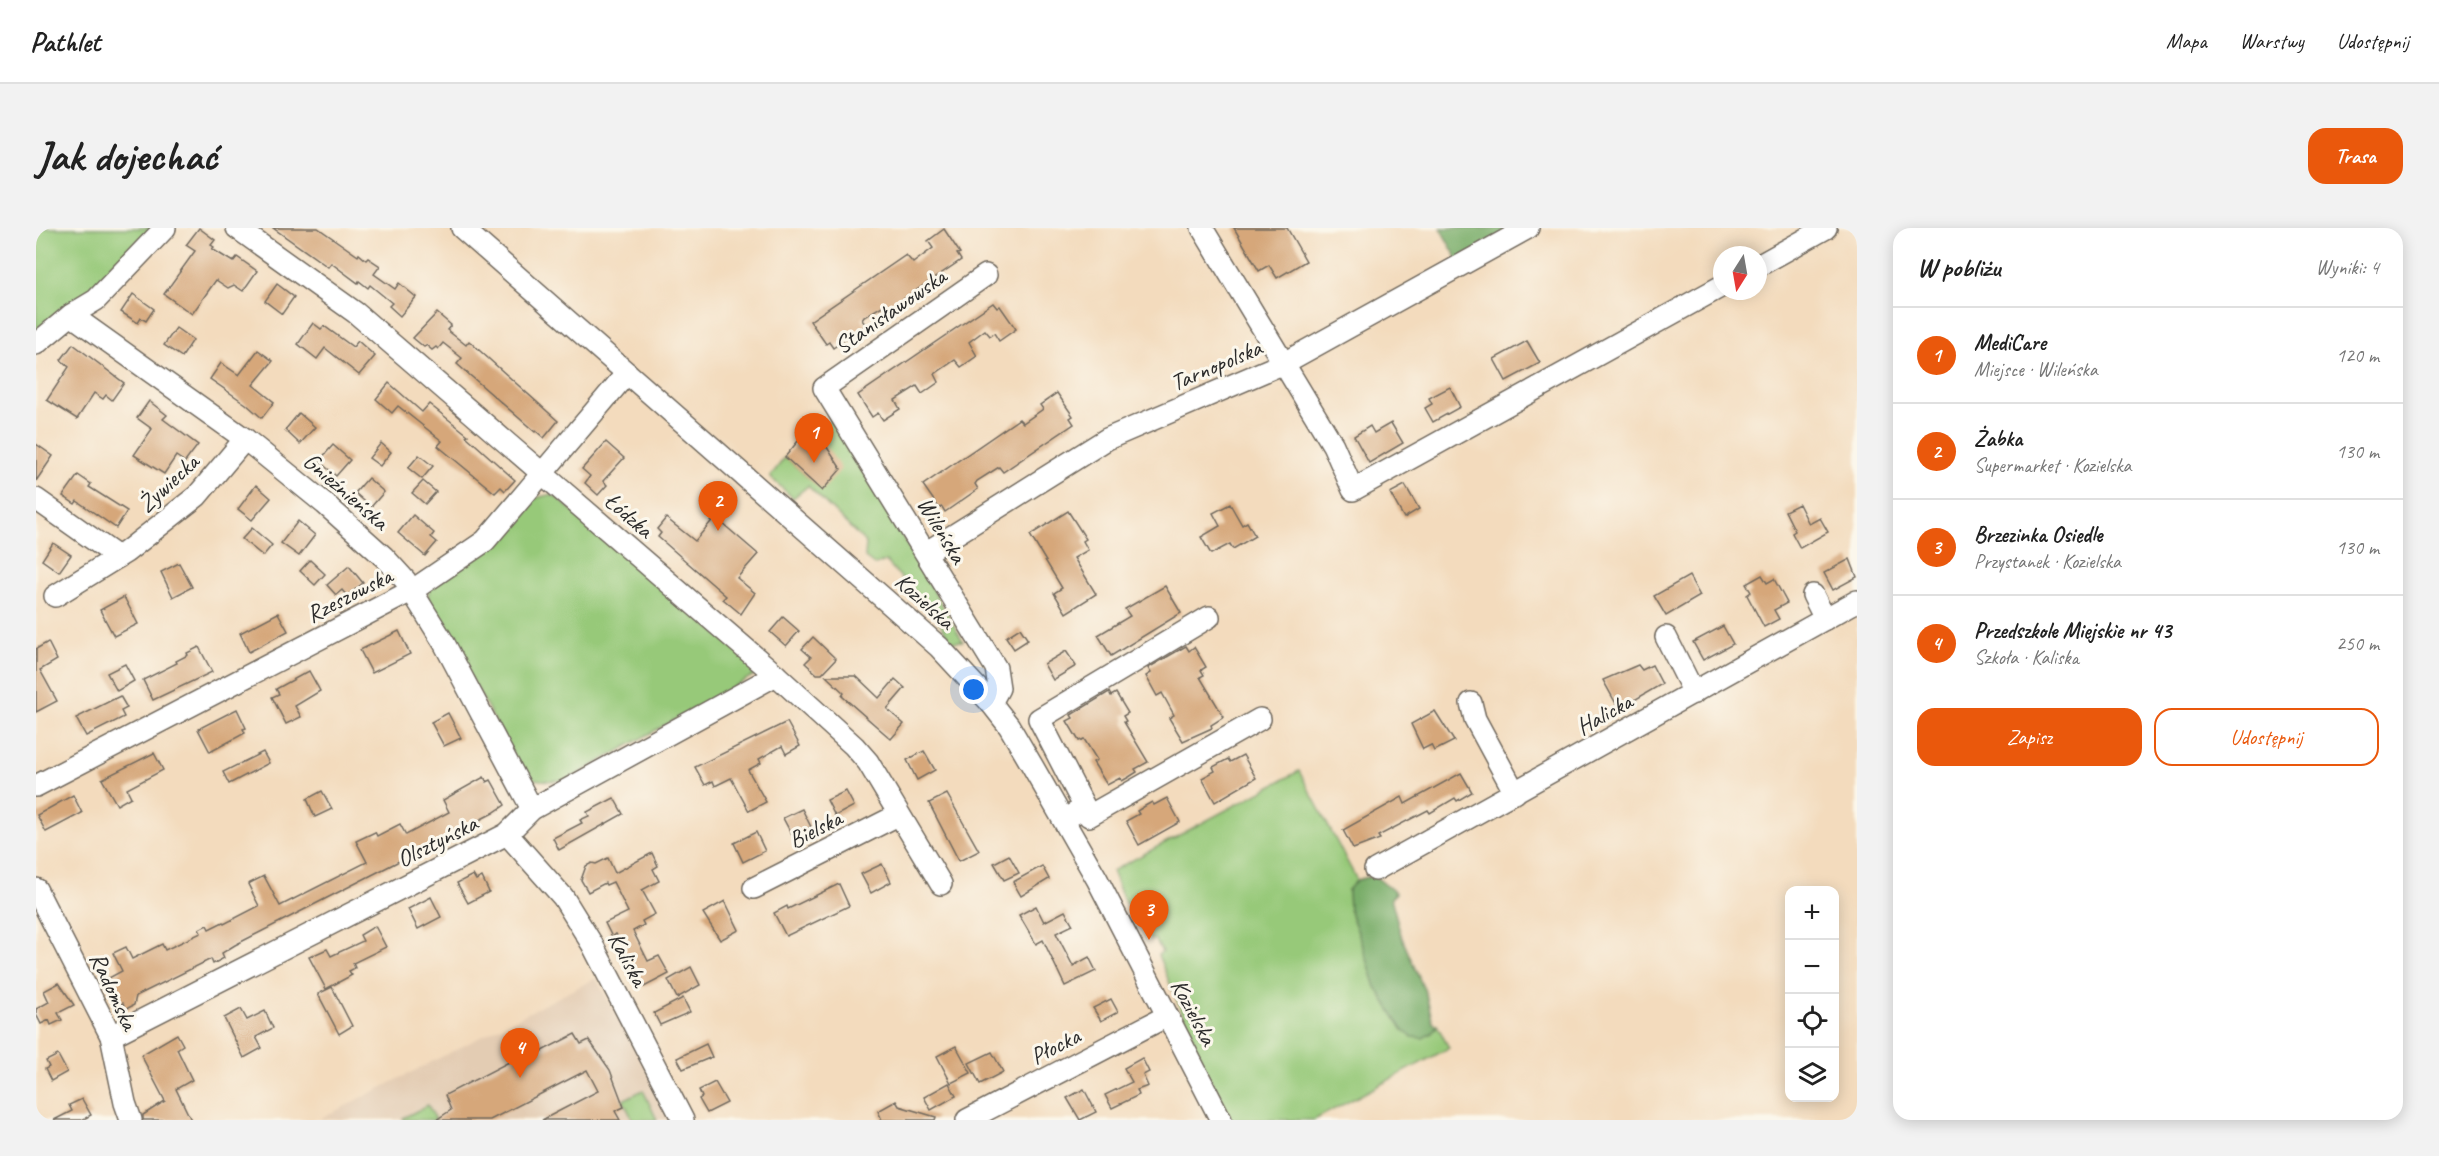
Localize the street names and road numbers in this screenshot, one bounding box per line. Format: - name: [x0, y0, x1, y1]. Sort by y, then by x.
- street label: Stanisławowska: [828, 260, 954, 361]
- street label: Tarnopolska: [1166, 332, 1268, 398]
- street label: Żywiecka: [131, 446, 206, 519]
- street label: Gnieźnieńska: [297, 446, 396, 537]
- street label: Łódzka: [598, 486, 661, 545]
- street label: Wileńska: [910, 491, 974, 570]
- street label: Rzeszowska: [301, 560, 399, 629]
- street label: Kozielska: [889, 566, 962, 637]
- street label: Halicka: [1571, 685, 1639, 742]
- street label: Bielska: [783, 802, 849, 855]
- street label: Olsztyńska: [392, 807, 484, 874]
- street label: Kaliska: [601, 927, 656, 993]
- street label: Radomska: [83, 947, 146, 1037]
- street label: Kozielska: [1164, 974, 1225, 1052]
- street label: Płocka: [1025, 1020, 1086, 1071]

